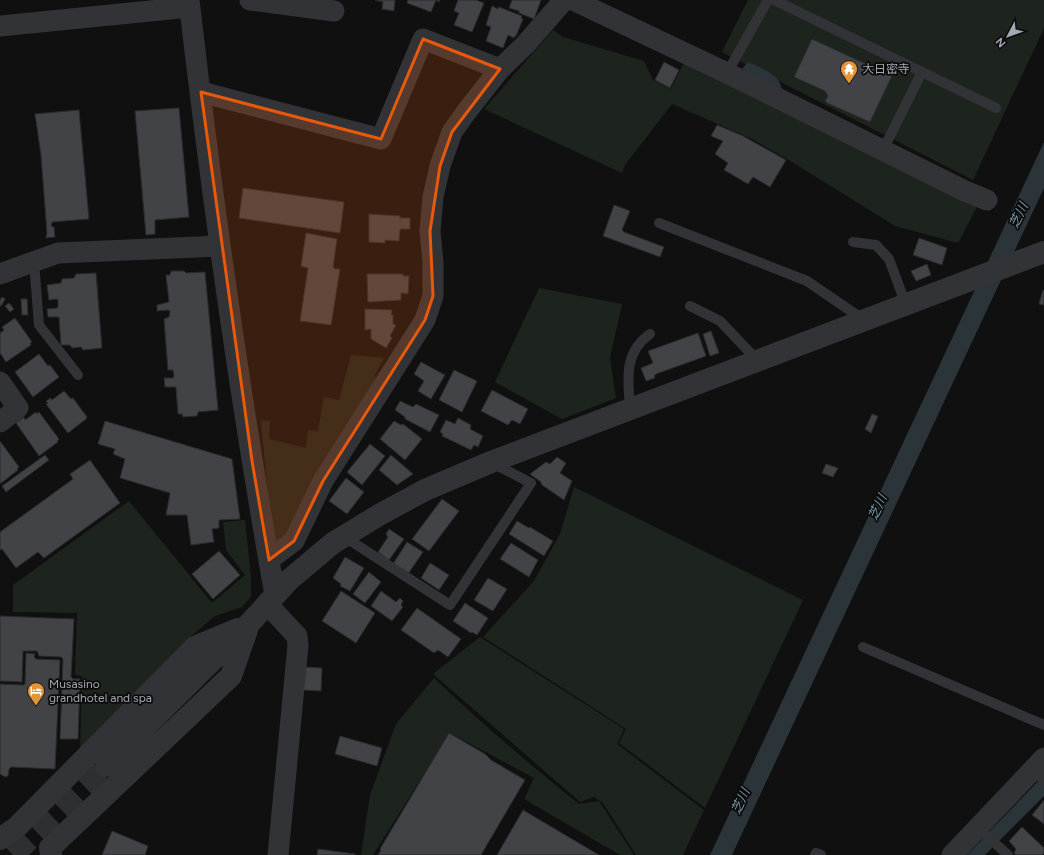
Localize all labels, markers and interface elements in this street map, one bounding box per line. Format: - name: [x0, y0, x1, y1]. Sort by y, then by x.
- north arrow: [988, 16, 1028, 56]
- text: N: [993, 35, 1009, 50]
- temple icon: 大日密寺: [839, 59, 859, 84]
- place label: 大日密寺: [862, 62, 910, 76]
- water label: 芝川: [1006, 198, 1032, 230]
- water label: 芝川: [865, 490, 891, 522]
- place label: Musasino grandhotel and spa: [49, 677, 152, 705]
- hotel icon: Musasino grandhotel and spa: [26, 681, 46, 706]
- water label: 芝川: [728, 784, 754, 816]

